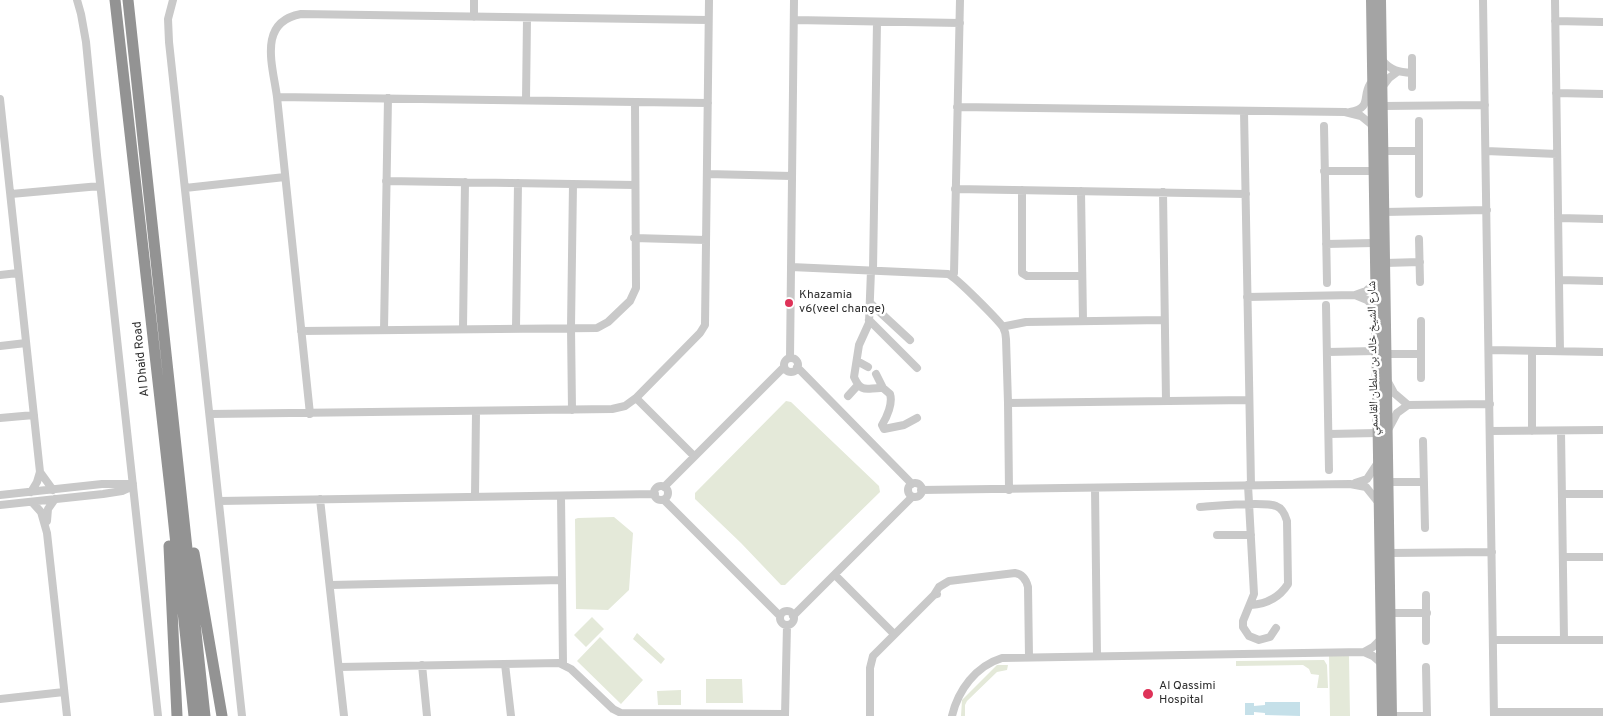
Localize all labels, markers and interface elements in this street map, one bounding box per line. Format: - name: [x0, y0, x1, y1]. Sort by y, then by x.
- street label: شارع الشيخ خالد بن سلطان القاسمي: [1365, 281, 1383, 435]
- place label: Khazamia v6(veel change): [799, 289, 885, 317]
- marker: Khazamia v6(veel change): [783, 297, 795, 309]
- street label: Al Dhaid Road: [131, 321, 153, 397]
- place label: Al Qassimi Hospital: [1159, 680, 1215, 708]
- marker: Al Qassimi Hospital: [1141, 687, 1155, 701]

